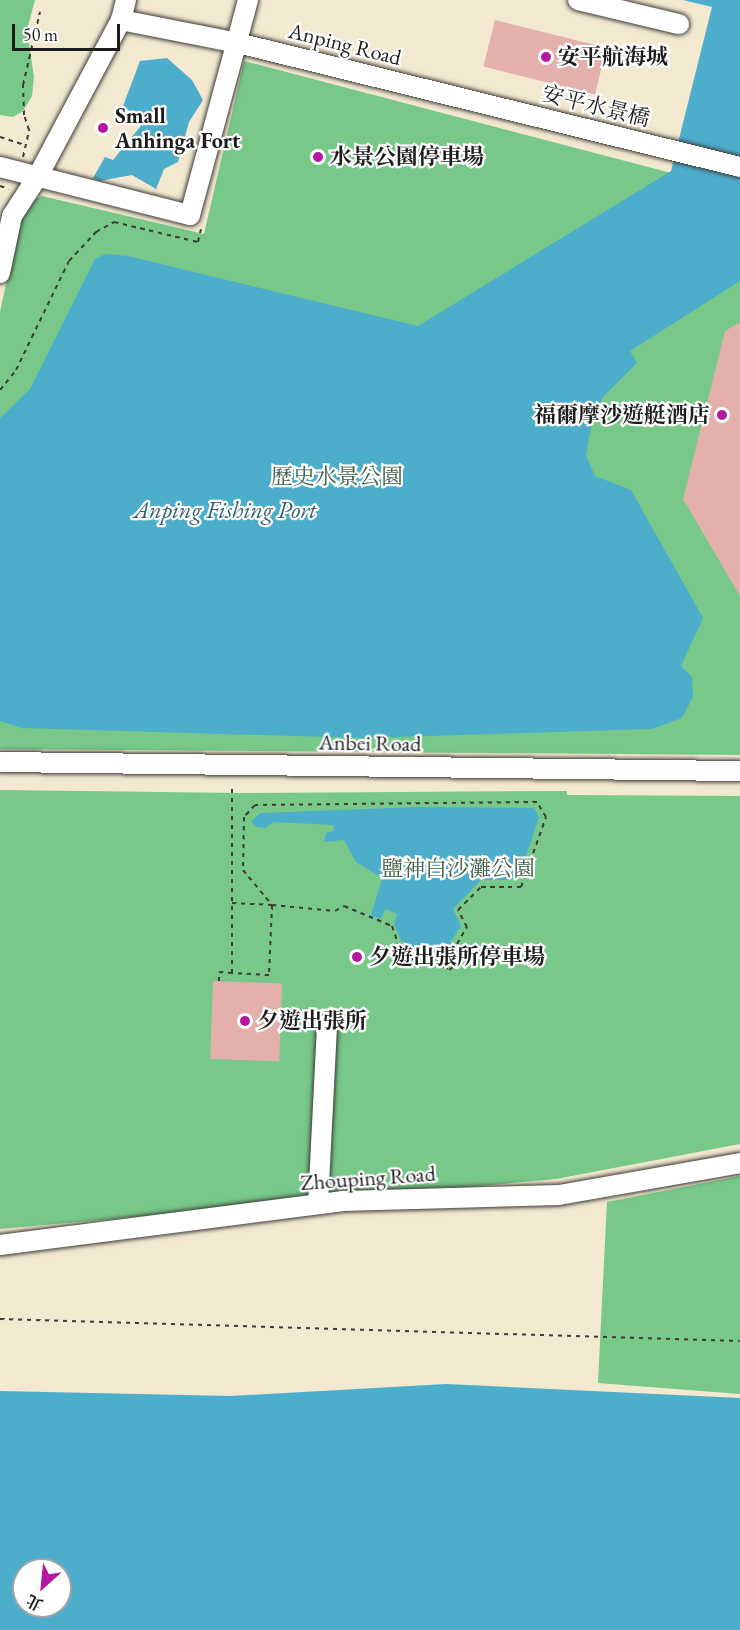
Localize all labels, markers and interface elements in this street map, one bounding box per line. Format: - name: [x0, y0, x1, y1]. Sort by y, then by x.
- scale bar: [15, 12, 123, 50]
- street label: Anping Road: [286, 17, 404, 71]
- text: 50 m: [23, 23, 58, 46]
- place label: 安平航海城: [558, 44, 668, 70]
- marker: 安平航海城: [539, 50, 553, 64]
- street label: 安平水景橋: [539, 80, 653, 132]
- place label: Small Anhinga Fort: [115, 102, 240, 154]
- marker: Small Anhinga Fort: [96, 121, 110, 135]
- place label: 水景公園停車場: [330, 144, 484, 170]
- marker: 水景公園停車場: [311, 150, 325, 164]
- place label: 福爾摩沙遊艇酒店: [534, 402, 710, 428]
- marker: 福爾摩沙遊艇酒店: [715, 408, 729, 422]
- park label: 歷史水景公園: [271, 464, 403, 490]
- water label: Anping Fishing Port: [134, 496, 316, 524]
- street label: Anbei Road: [318, 729, 422, 757]
- park label: 鹽神白沙灘公園: [381, 856, 535, 882]
- place label: 夕遊出張所停車場: [369, 944, 545, 970]
- marker: 夕遊出張所停車場: [350, 950, 364, 964]
- place label: 夕遊出張所: [257, 1008, 367, 1034]
- marker: 夕遊出張所: [238, 1014, 252, 1028]
- street label: Zhouping Road: [299, 1160, 437, 1196]
- north arrow: [12, 1558, 72, 1618]
- text: 北: [23, 1590, 46, 1616]

